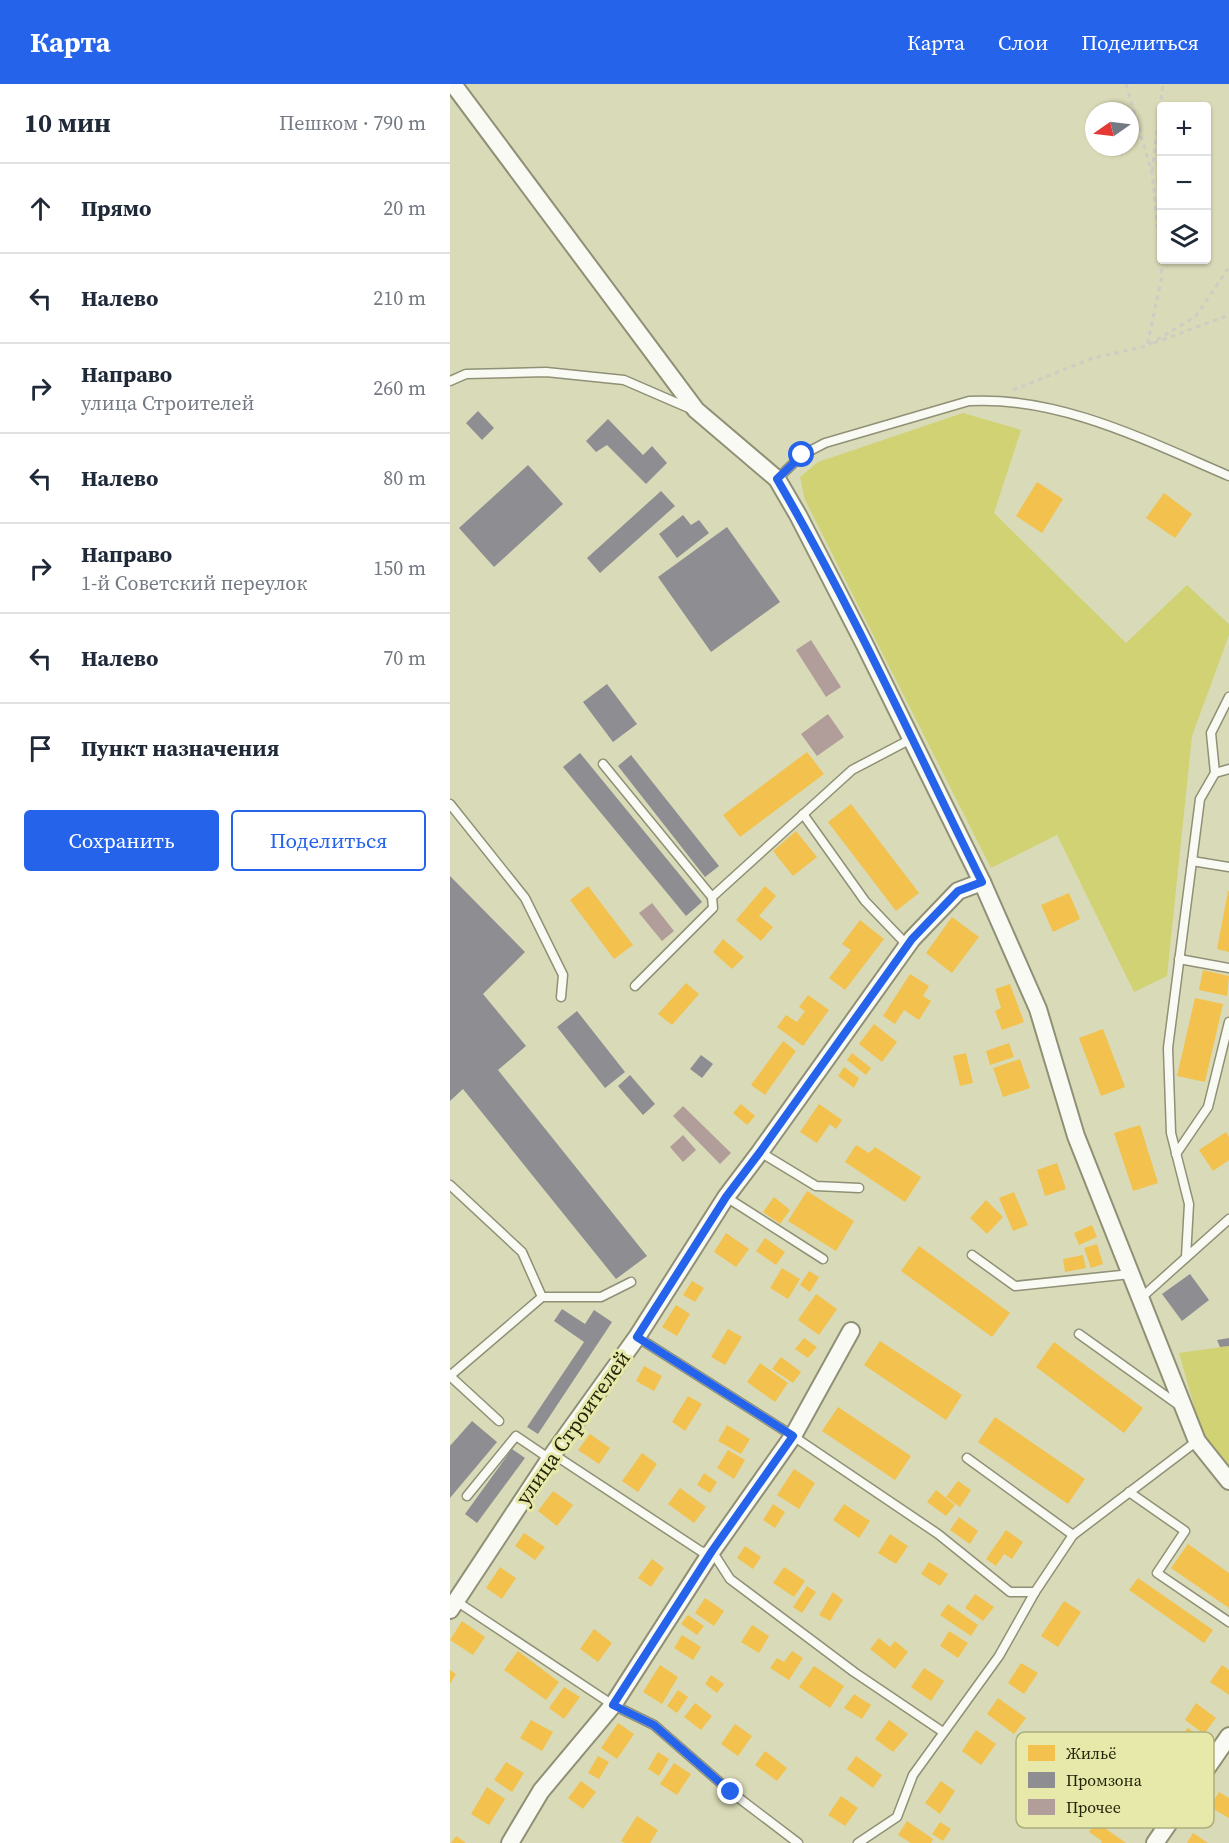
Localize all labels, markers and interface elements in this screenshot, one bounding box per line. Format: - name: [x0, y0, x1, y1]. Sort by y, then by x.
- text: Карта: [30, 23, 111, 61]
- text: Карта: [907, 28, 965, 57]
- text: Слои: [998, 28, 1048, 57]
- text: Поделиться: [1081, 28, 1199, 57]
- north arrow: [1085, 102, 1139, 156]
- map controls: [1157, 102, 1211, 264]
- button: +: [1157, 102, 1211, 156]
- text: 10 мин: [24, 105, 111, 141]
- text: Пешком · 790 m: [279, 109, 426, 137]
- button: −: [1157, 156, 1211, 210]
- icon: ahead: [24, 192, 57, 225]
- text: Прямо: [81, 193, 151, 223]
- text: 20 m: [383, 194, 426, 222]
- button: layers: [1157, 210, 1211, 264]
- icon: left: [24, 282, 57, 315]
- text: Налево: [81, 283, 158, 313]
- text: 210 m: [373, 284, 426, 312]
- text: Направо: [81, 359, 172, 389]
- icon: right: [24, 372, 57, 405]
- text: 260 m: [373, 374, 426, 402]
- text: улица Строителей: [81, 389, 254, 417]
- route start: [788, 441, 814, 467]
- icon: left: [24, 462, 57, 495]
- text: Налево: [81, 463, 158, 493]
- text: 80 m: [383, 464, 426, 492]
- text: Направо: [81, 539, 172, 569]
- icon: right: [24, 552, 57, 585]
- text: 150 m: [373, 554, 426, 582]
- text: 1-й Советский переулок: [81, 569, 307, 597]
- icon: left: [24, 642, 57, 675]
- text: Налево: [81, 643, 158, 673]
- text: 70 m: [383, 644, 426, 672]
- icon: arrive: [24, 732, 57, 765]
- text: Пункт назначения: [81, 733, 279, 763]
- button: Сохранить: [24, 810, 219, 871]
- button: Поделиться: [231, 810, 426, 871]
- street label: улица Строителей: [508, 1345, 637, 1511]
- legend: [1016, 1732, 1214, 1828]
- text: Жильё: [1066, 1742, 1116, 1764]
- text: Промзона: [1066, 1769, 1143, 1791]
- route end: [717, 1778, 743, 1804]
- text: Прочее: [1066, 1796, 1121, 1818]

